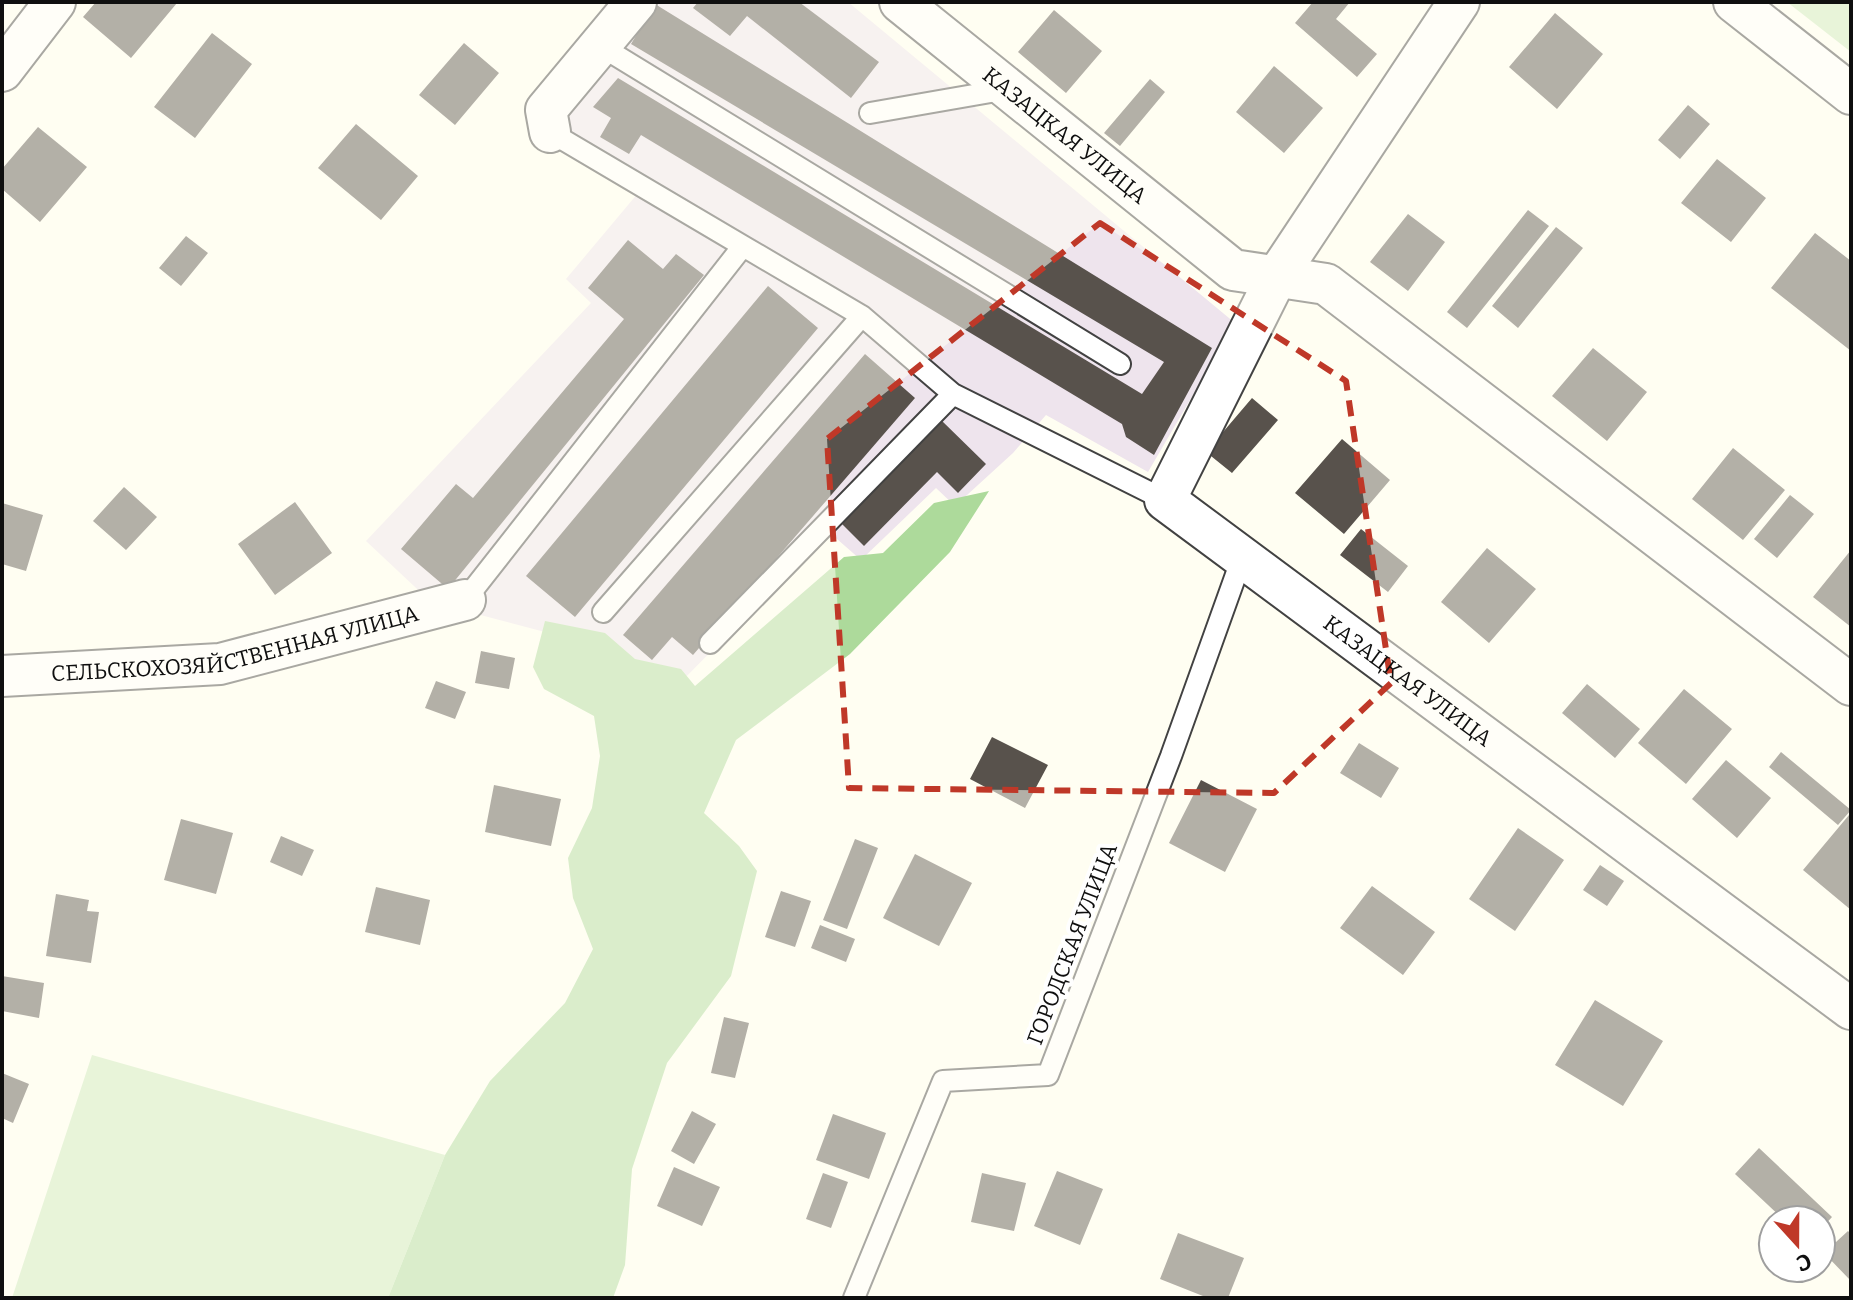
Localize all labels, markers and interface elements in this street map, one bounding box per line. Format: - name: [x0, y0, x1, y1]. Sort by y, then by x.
- street label: КАЗАЦКАЯ УЛИЦА: [978, 61, 1153, 209]
- street label: СЕЛЬСКОХОЗЯЙСТВЕННАЯ УЛИЦА: [50, 599, 422, 687]
- street label: КАЗАЦКАЯ УЛИЦА: [1318, 609, 1498, 752]
- street label: ГОРОДСКАЯ УЛИЦА: [1021, 839, 1123, 1048]
- north arrow: [1757, 1204, 1837, 1284]
- text: С: [1793, 1247, 1815, 1277]

